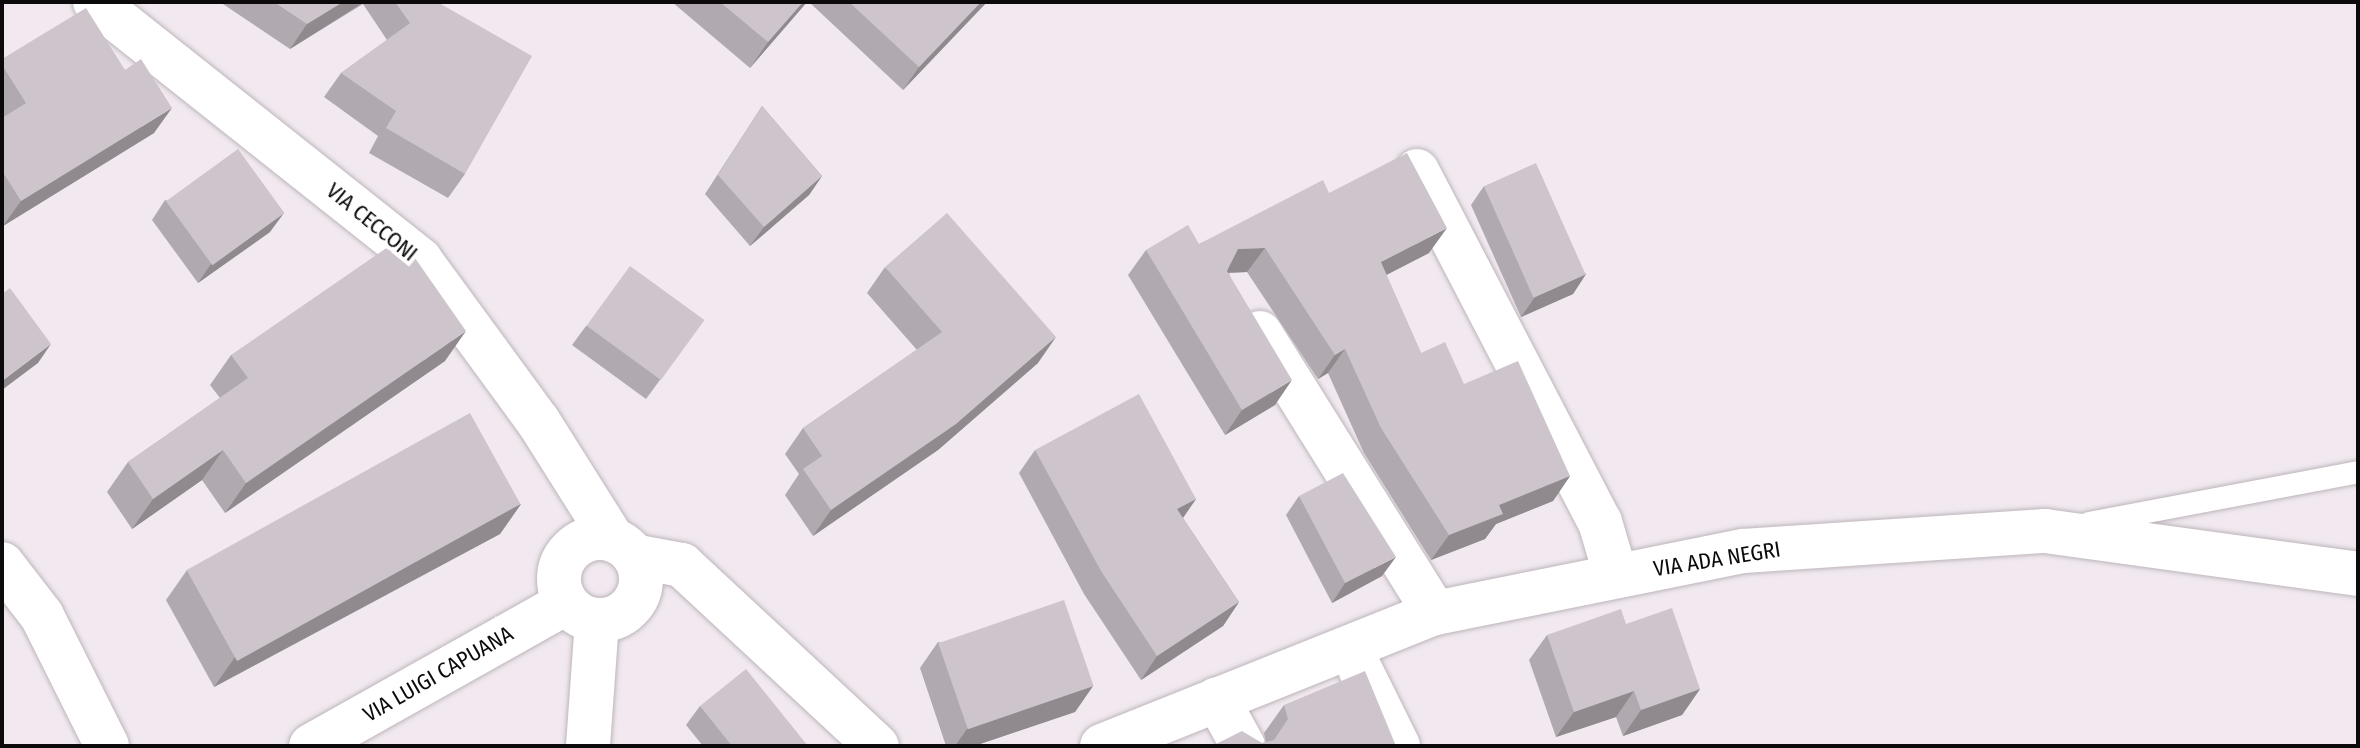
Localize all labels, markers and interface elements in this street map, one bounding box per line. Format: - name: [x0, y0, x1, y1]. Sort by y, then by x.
- street label: VIA CECCONI: [321, 177, 423, 267]
- street label: VIA ADA NEGRI: [1652, 536, 1782, 582]
- street label: VIA LUIGI CAPUANA: [358, 620, 518, 728]

